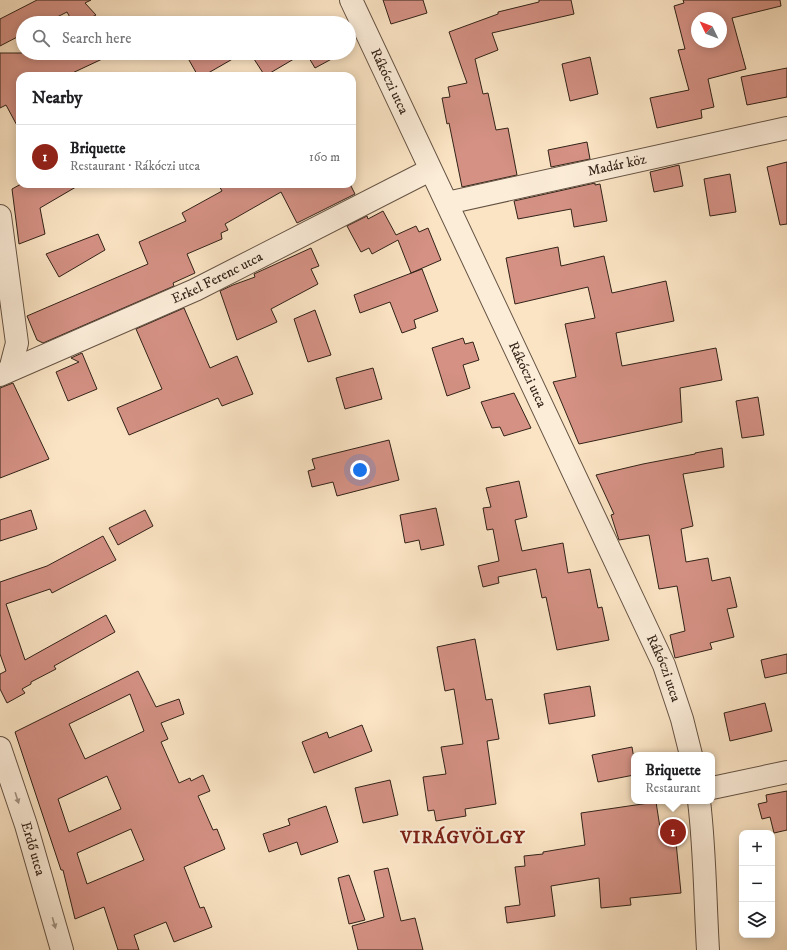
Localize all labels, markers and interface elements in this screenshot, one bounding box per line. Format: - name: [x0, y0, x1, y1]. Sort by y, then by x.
- north arrow: [691, 12, 727, 48]
- search box: [16, 16, 356, 60]
- icon: search: [30, 27, 52, 49]
- text: Search here: [62, 29, 131, 48]
- street label: Rákóczi utca: [366, 46, 413, 117]
- text: Nearby: [32, 87, 82, 109]
- text: Briquette: [70, 139, 126, 158]
- text: 1: [43, 149, 47, 165]
- text: 160 m: [309, 149, 340, 165]
- street label: Madár köz: [586, 150, 648, 181]
- text: Restaurant · Rákóczi utca: [70, 158, 200, 174]
- street label: Erkel Ferenc utca: [169, 248, 266, 308]
- street label: Rákóczi utca: [504, 339, 551, 411]
- your location: [350, 460, 370, 480]
- street label: Rákóczi utca: [642, 632, 685, 704]
- popup: [631, 752, 715, 804]
- text: Briquette: [645, 761, 701, 780]
- text: Restaurant: [645, 780, 701, 796]
- one-way arrow: [14, 793, 20, 805]
- pin: 1: [660, 817, 686, 847]
- street label: Erdő utca: [17, 820, 49, 878]
- district label: VIRÁGVÖLGY: [399, 826, 526, 849]
- map controls: [739, 830, 775, 938]
- button: +: [739, 830, 775, 866]
- button: −: [739, 866, 775, 902]
- button: layers: [739, 902, 775, 938]
- one-way arrow: [51, 917, 57, 929]

